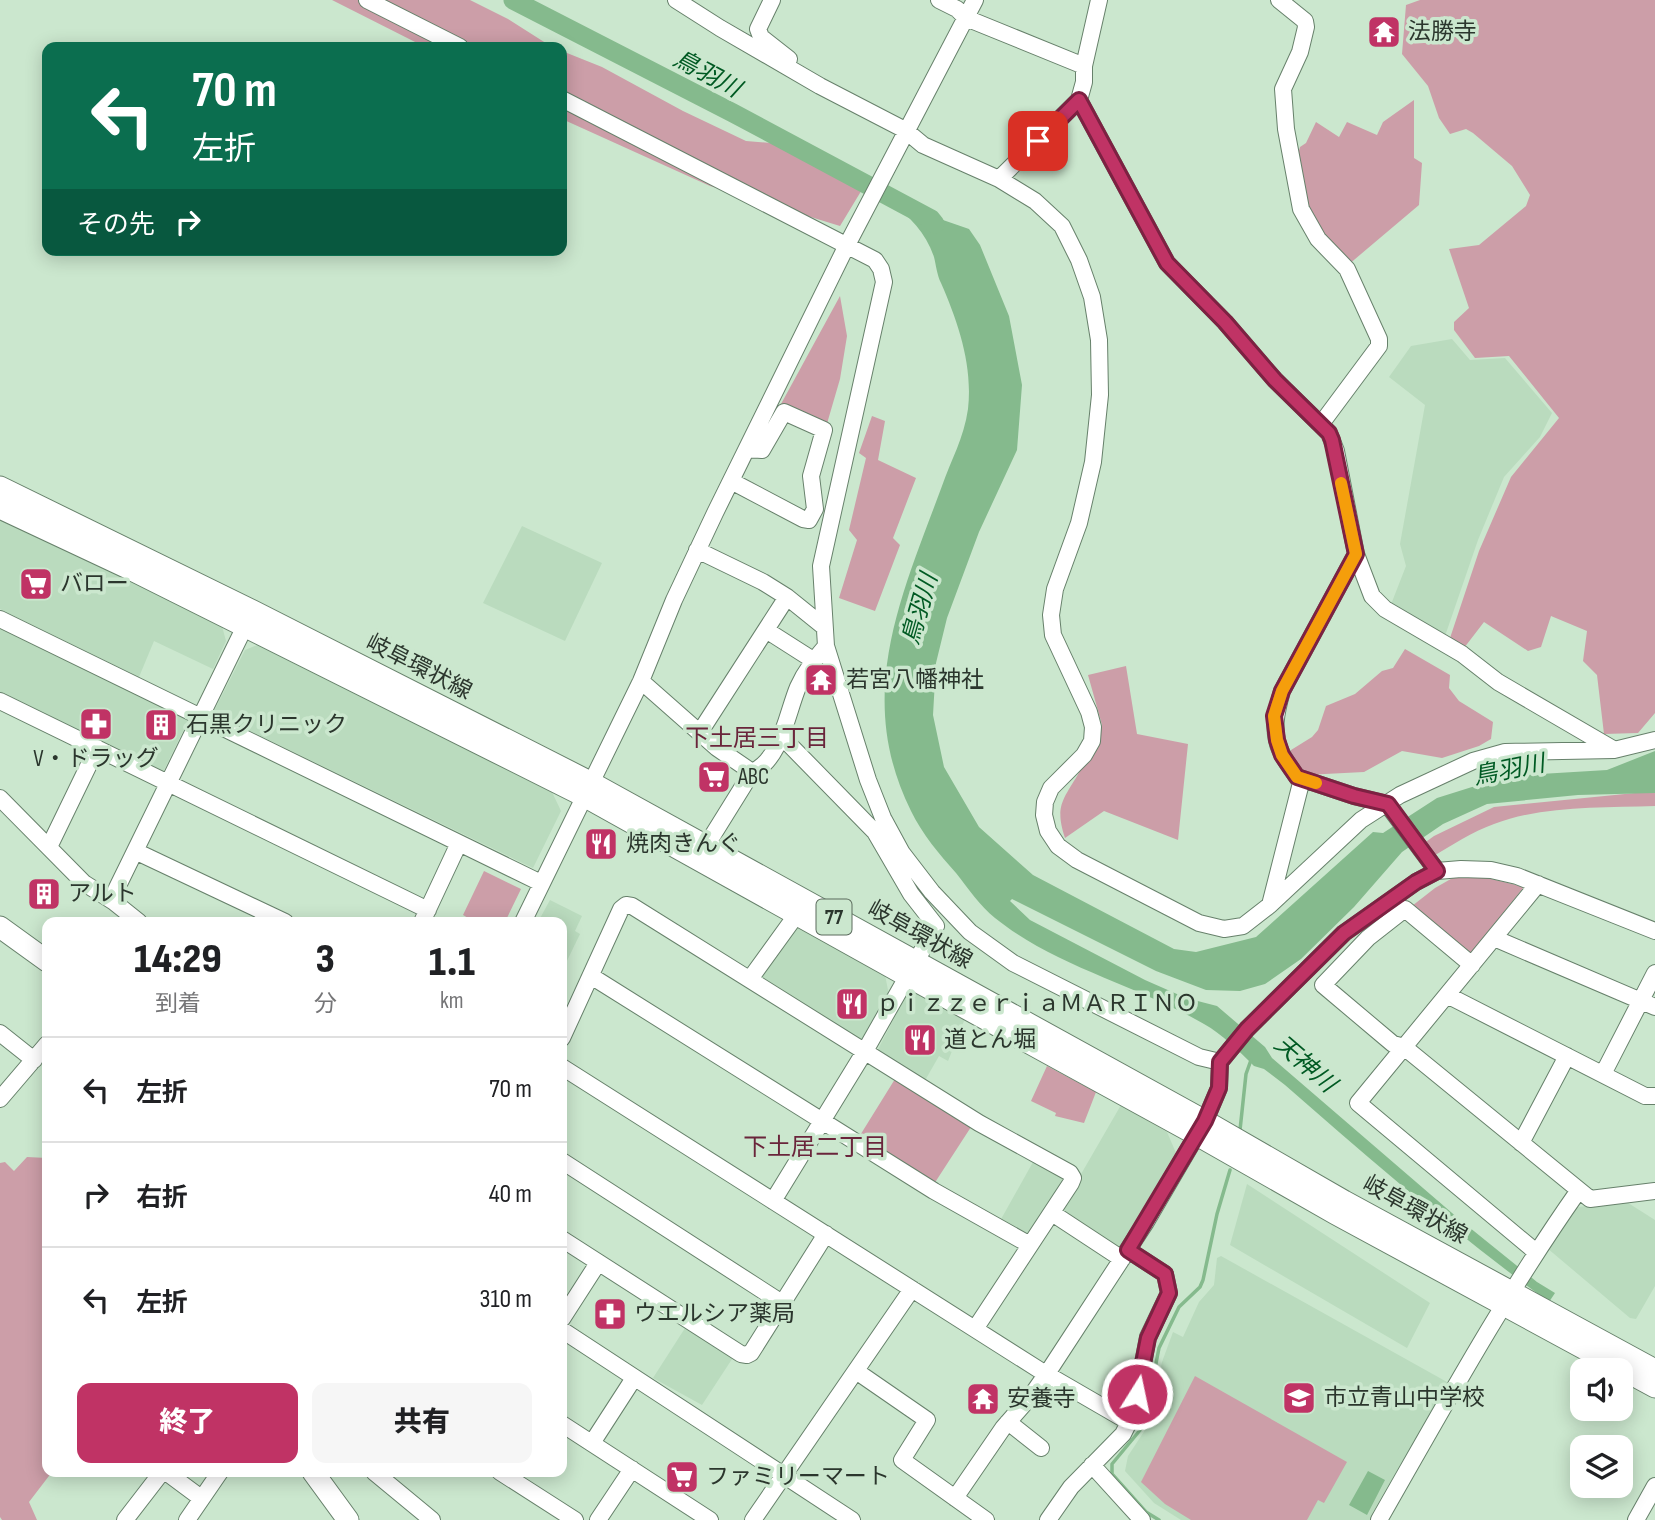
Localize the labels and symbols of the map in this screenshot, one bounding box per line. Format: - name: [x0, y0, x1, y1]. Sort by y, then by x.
- temple icon: 法勝寺: [1365, 13, 1403, 51]
- place label: 法勝寺: [1408, 18, 1477, 46]
- water label: 鳥羽川: [668, 44, 748, 105]
- pin: [1008, 111, 1068, 171]
- supermarket icon: バロー: [17, 565, 55, 603]
- water label: 鳥羽川: [896, 568, 945, 648]
- place label: バロー: [60, 570, 129, 598]
- street label: 岐阜環状線: [361, 628, 477, 706]
- temple icon: 若宮八幡神社: [802, 661, 840, 699]
- place label: 若宮八幡神社: [846, 666, 984, 694]
- pharmacy icon: V・ドラッグ: [77, 705, 115, 743]
- building icon: 石黒クリニック: [142, 706, 180, 744]
- place label: 石黒クリニック: [186, 711, 347, 739]
- district label: 下土居三丁目: [685, 724, 829, 753]
- place label: V・ドラッグ: [33, 745, 159, 773]
- water label: 鳥羽川: [1471, 748, 1550, 791]
- supermarket icon: ABC: [695, 758, 733, 796]
- place label: ABC: [737, 763, 769, 791]
- restaurant icon: 焼肉きんぐ: [582, 825, 620, 863]
- place label: 焼肉きんぐ: [626, 830, 741, 858]
- building icon: アルト: [25, 875, 63, 913]
- place label: アルト: [68, 880, 137, 908]
- street label: 岐阜環状線: [863, 895, 977, 975]
- road number: 77: [816, 900, 852, 934]
- restaurant icon: ｐｉｚｚｅｒｉａＭＡＲＩＮＯ: [833, 985, 871, 1023]
- place label: ｐｉｚｚｅｒｉａＭＡＲＩＮＯ: [876, 990, 1198, 1018]
- restaurant icon: 道とん堀: [901, 1021, 939, 1059]
- place label: 道とん堀: [944, 1026, 1036, 1054]
- water label: 天神川: [1268, 1029, 1344, 1101]
- district label: 下土居二丁目: [743, 1133, 887, 1162]
- street label: 岐阜環状線: [1358, 1170, 1472, 1250]
- pharmacy icon: ウエルシア薬局: [591, 1295, 629, 1333]
- place label: ウエルシア薬局: [634, 1300, 795, 1328]
- position arrow: [1100, 1357, 1174, 1431]
- school or university icon: 市立青山中学校: [1280, 1379, 1318, 1417]
- temple icon: 安養寺: [964, 1380, 1002, 1418]
- place label: 市立青山中学校: [1324, 1384, 1485, 1412]
- place label: 安養寺: [1007, 1385, 1076, 1413]
- supermarket icon: ファミリーマート: [663, 1458, 701, 1496]
- place label: ファミリーマート: [706, 1463, 890, 1491]

